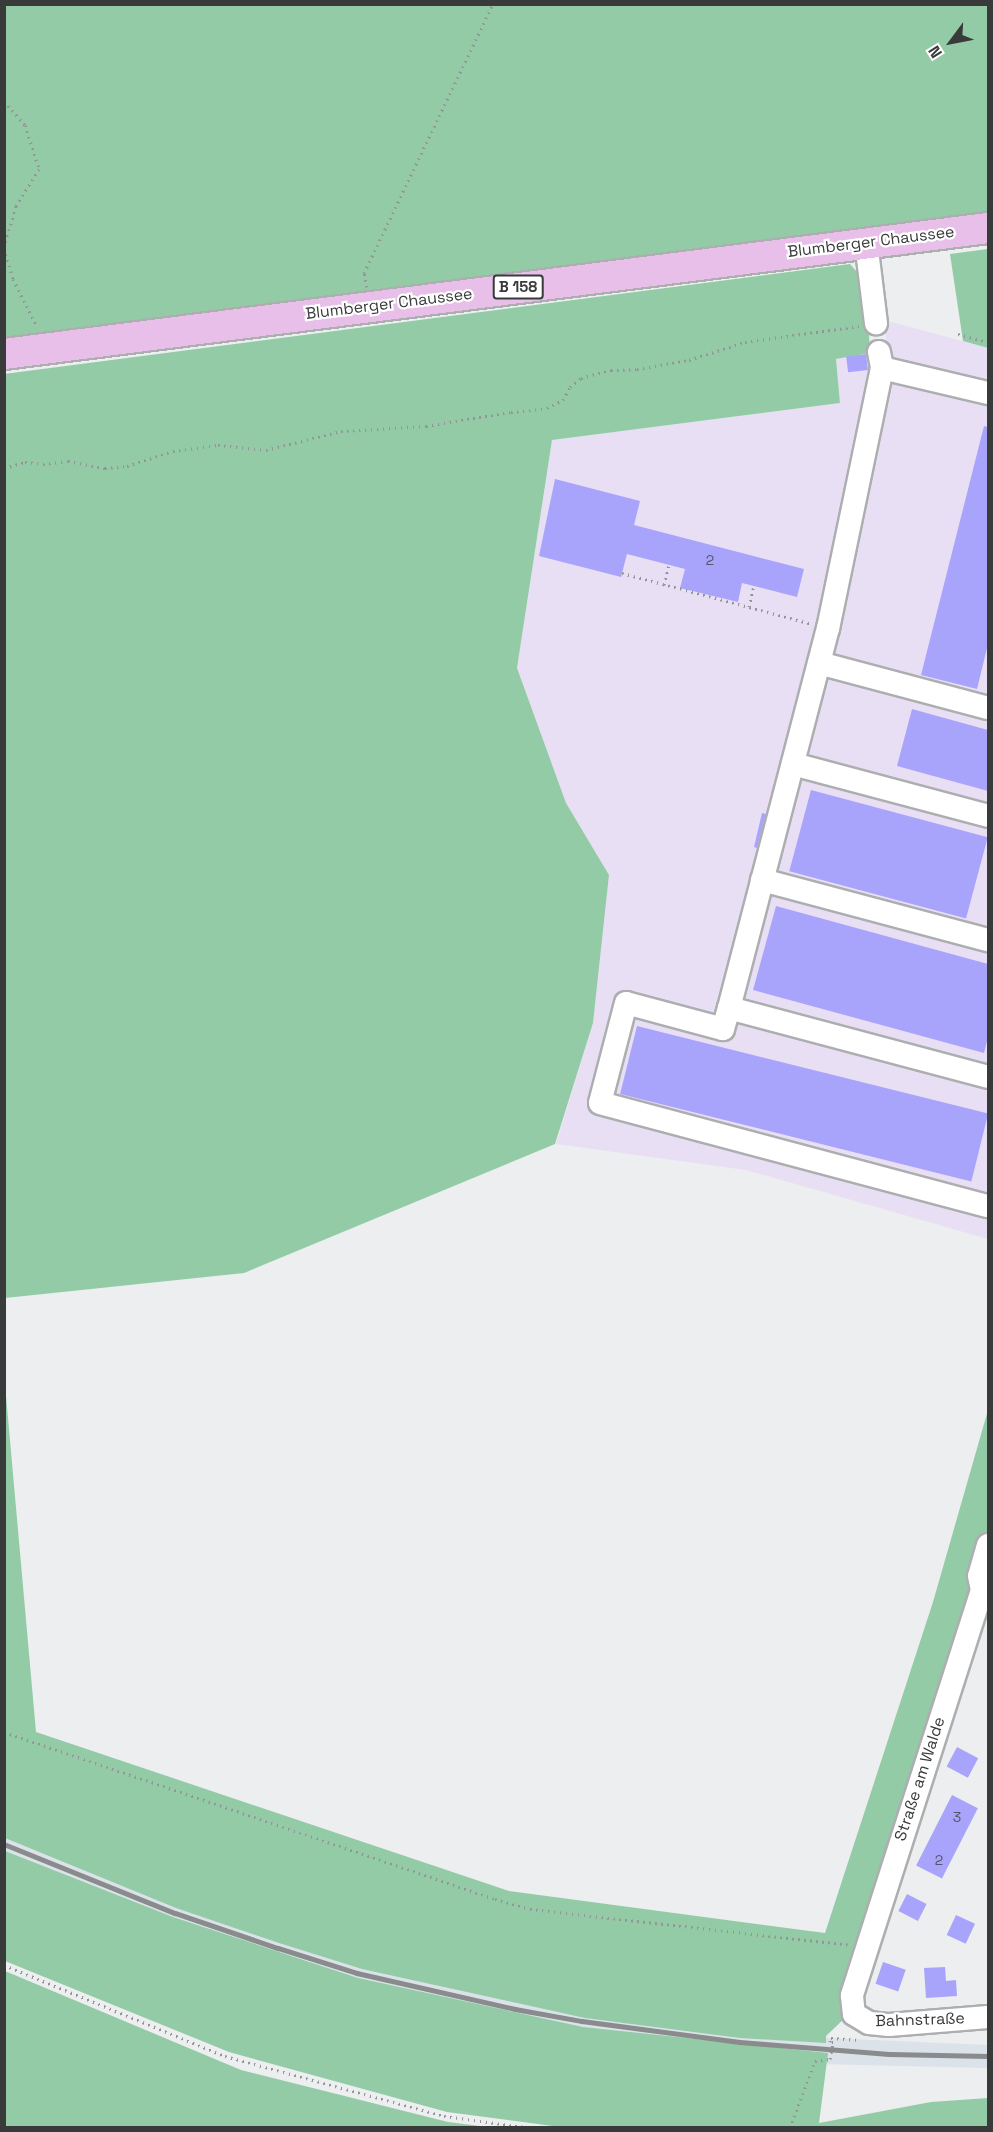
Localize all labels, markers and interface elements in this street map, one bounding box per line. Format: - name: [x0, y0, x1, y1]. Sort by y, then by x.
- north arrow: [921, 12, 981, 72]
- text: N: [924, 42, 947, 62]
- street label: Blumberger Chaussee: [786, 222, 956, 262]
- road number: B 158: [492, 275, 544, 299]
- street label: Blumberger Chaussee: [304, 284, 474, 324]
- house number: 2: [706, 552, 714, 568]
- street label: Straße am Walde: [891, 1714, 949, 1844]
- house number: 3: [953, 1809, 961, 1825]
- house number: 2: [935, 1852, 943, 1868]
- street label: Bahnstraße: [875, 2009, 965, 2031]

